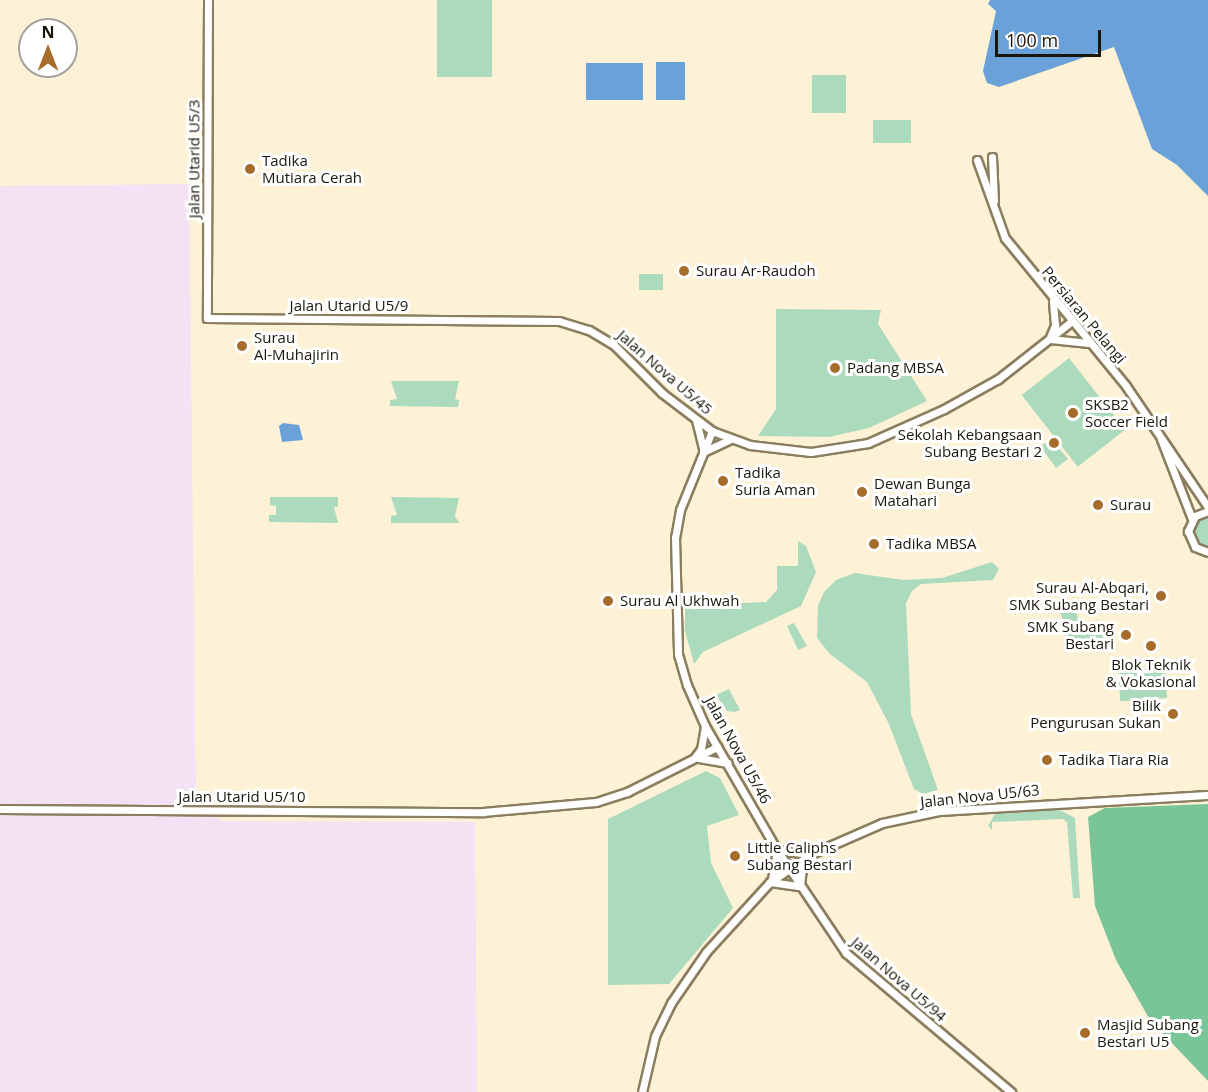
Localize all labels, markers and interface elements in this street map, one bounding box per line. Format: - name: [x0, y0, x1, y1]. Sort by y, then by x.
- north arrow: [18, 18, 78, 78]
- scale bar: [998, 18, 1104, 56]
- text: N: [41, 21, 55, 43]
- text: 100 m: [1006, 28, 1058, 52]
- street label: Jalan Utarid U5/3: [185, 100, 203, 218]
- place label: Tadika Mutiara Cerah: [262, 151, 362, 186]
- marker: Tadika Mutiara Cerah: [243, 162, 257, 176]
- place label: Surau Ar-Raudoh: [696, 262, 816, 280]
- street label: Persiaran Pelangi: [1038, 263, 1130, 367]
- marker: Surau Ar-Raudoh: [677, 264, 691, 278]
- street label: Jalan Utarid U5/9: [290, 297, 408, 315]
- street label: Jalan Nova U5/45: [614, 326, 716, 418]
- place label: Surau Al-Muhajirin: [254, 328, 339, 363]
- marker: Surau Al-Muhajirin: [235, 339, 249, 353]
- place label: Padang MBSA: [847, 359, 944, 377]
- marker: Padang MBSA: [828, 361, 842, 375]
- place label: SKSB2 Soccer Field: [1085, 395, 1168, 430]
- marker: SKSB2 Soccer Field: [1066, 406, 1080, 420]
- place label: Sekolah Kebangsaan Subang Bestari 2: [898, 425, 1042, 460]
- marker: Sekolah Kebangsaan Subang Bestari 2: [1047, 436, 1061, 450]
- place label: Tadika Suria Aman: [735, 463, 815, 498]
- marker: Tadika Suria Aman: [716, 474, 730, 488]
- place label: Dewan Bunga Matahari: [874, 474, 971, 509]
- marker: Dewan Bunga Matahari: [855, 485, 869, 499]
- place label: Surau: [1110, 496, 1151, 514]
- marker: Surau: [1091, 498, 1105, 512]
- place label: Tadika MBSA: [886, 535, 977, 553]
- marker: Tadika MBSA: [867, 537, 881, 551]
- place label: Surau Al-Abqari, SMK Subang Bestari: [1009, 578, 1149, 613]
- marker: Surau Al-Abqari, SMK Subang Bestari: [1154, 589, 1168, 603]
- place label: Surau Al Ukhwah: [620, 592, 739, 610]
- marker: Surau Al Ukhwah: [601, 594, 615, 608]
- place label: SMK Subang Bestari: [1027, 617, 1114, 652]
- marker: SMK Subang Bestari: [1119, 628, 1133, 642]
- marker: Blok Teknik & Vokasional: [1144, 639, 1158, 653]
- place label: Blok Teknik & Vokasional: [1106, 655, 1196, 690]
- street label: Jalan Nova U5/46: [701, 693, 775, 807]
- place label: Bilik Pengurusan Sukan: [1030, 696, 1161, 731]
- marker: Bilik Pengurusan Sukan: [1166, 707, 1180, 721]
- place label: Tadika Tiara Ria: [1059, 751, 1169, 769]
- marker: Tadika Tiara Ria: [1040, 753, 1054, 767]
- street label: Jalan Nova U5/63: [919, 781, 1041, 811]
- street label: Jalan Utarid U5/10: [178, 788, 306, 806]
- place label: Little Caliphs Subang Bestari: [747, 838, 852, 873]
- marker: Little Caliphs Subang Bestari: [728, 849, 742, 863]
- street label: Jalan Nova U5/94: [848, 933, 950, 1025]
- place label: Masjid Subang Bestari U5: [1097, 1015, 1199, 1050]
- marker: Masjid Subang Bestari U5: [1078, 1026, 1092, 1040]

